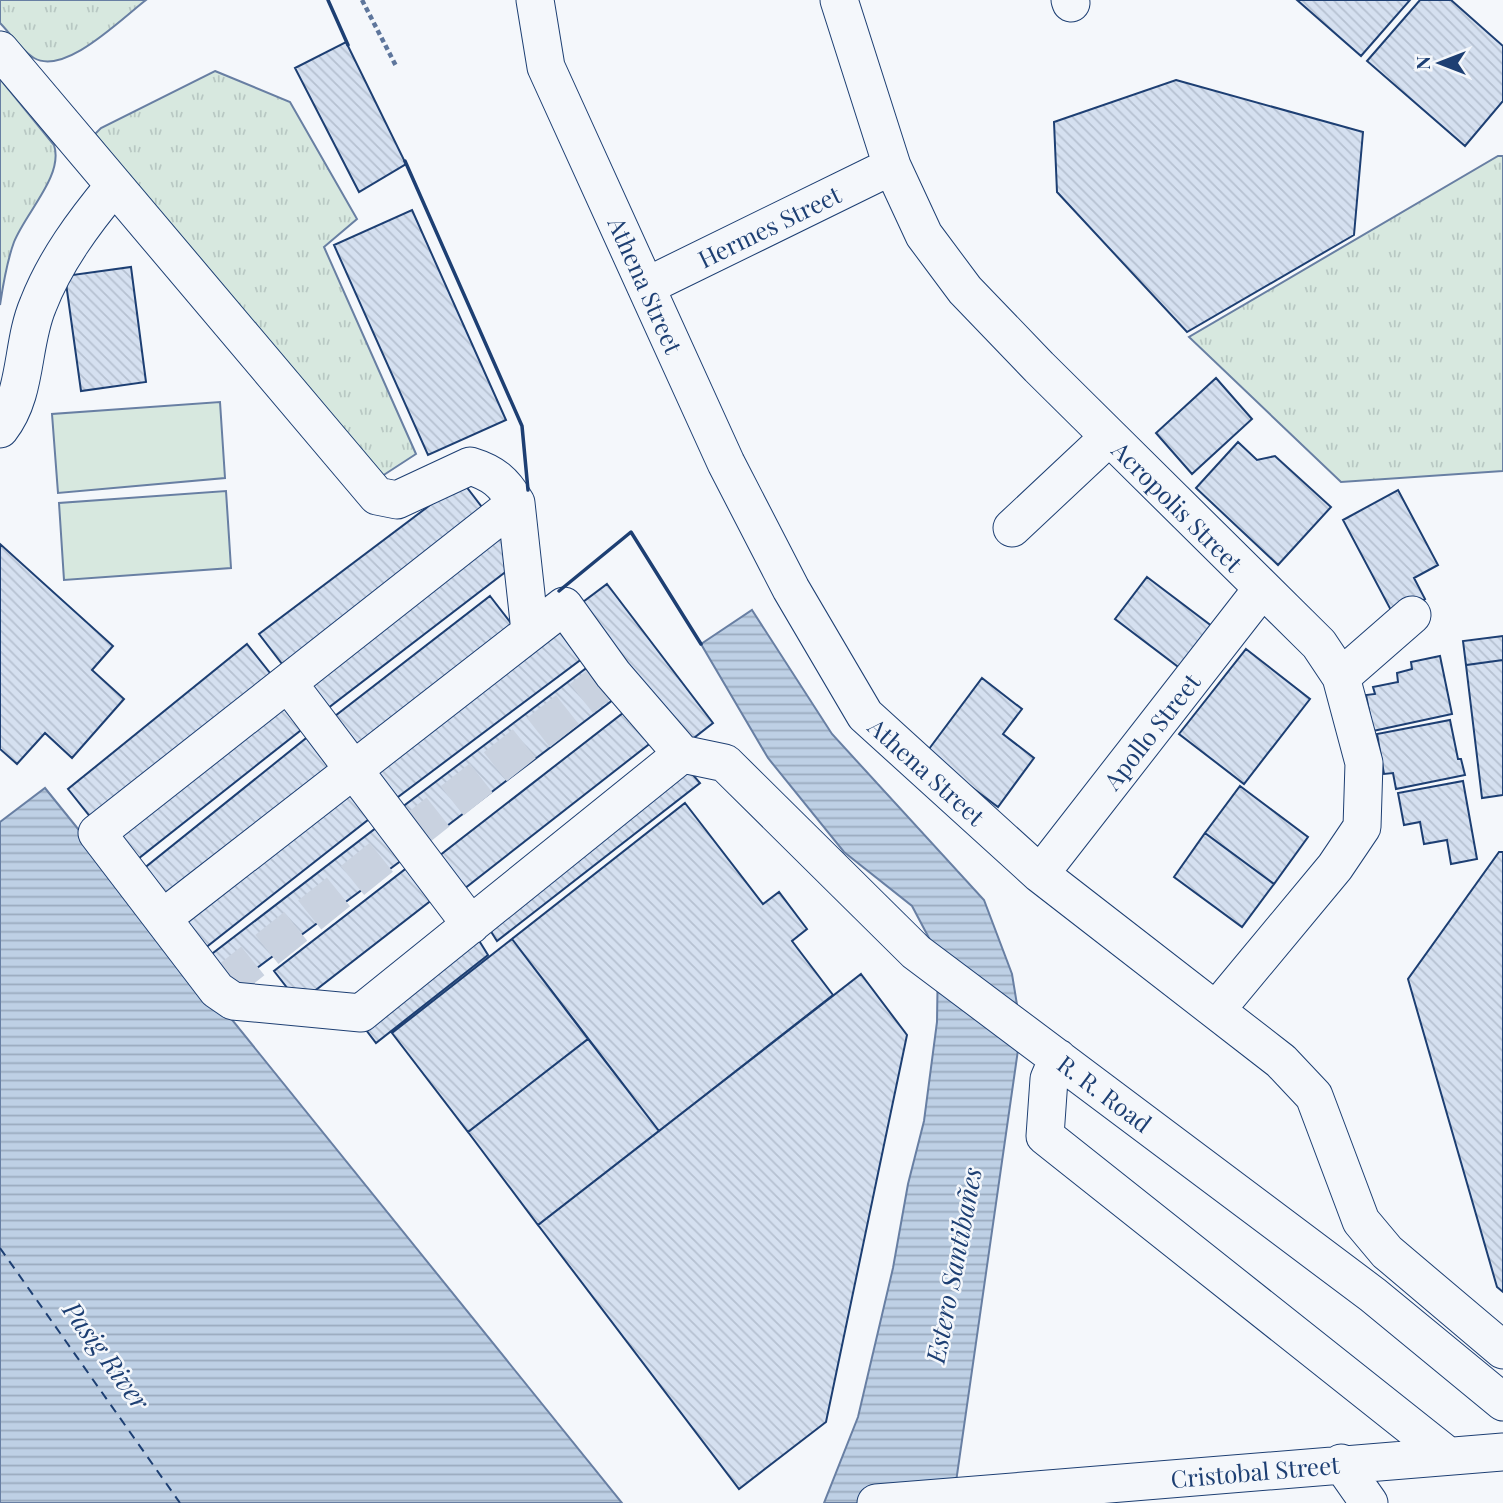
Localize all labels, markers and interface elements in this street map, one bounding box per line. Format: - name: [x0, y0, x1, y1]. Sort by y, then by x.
- north arrow: [1405, 28, 1475, 98]
- text: N: [1409, 56, 1435, 70]
- street label: Hermes Street: [692, 177, 846, 274]
- street label: Athena Street: [601, 211, 691, 359]
- street label: Acropolis Street: [1105, 433, 1250, 578]
- street label: Apollo Street: [1095, 666, 1207, 796]
- street label: Athena Street: [861, 709, 992, 832]
- street label: R. R. Road: [1052, 1047, 1158, 1139]
- water label: Estero Santibañes: [917, 1164, 989, 1367]
- water label: Pasig River: [55, 1293, 159, 1417]
- street label: Cristobal Street: [1169, 1448, 1341, 1494]

